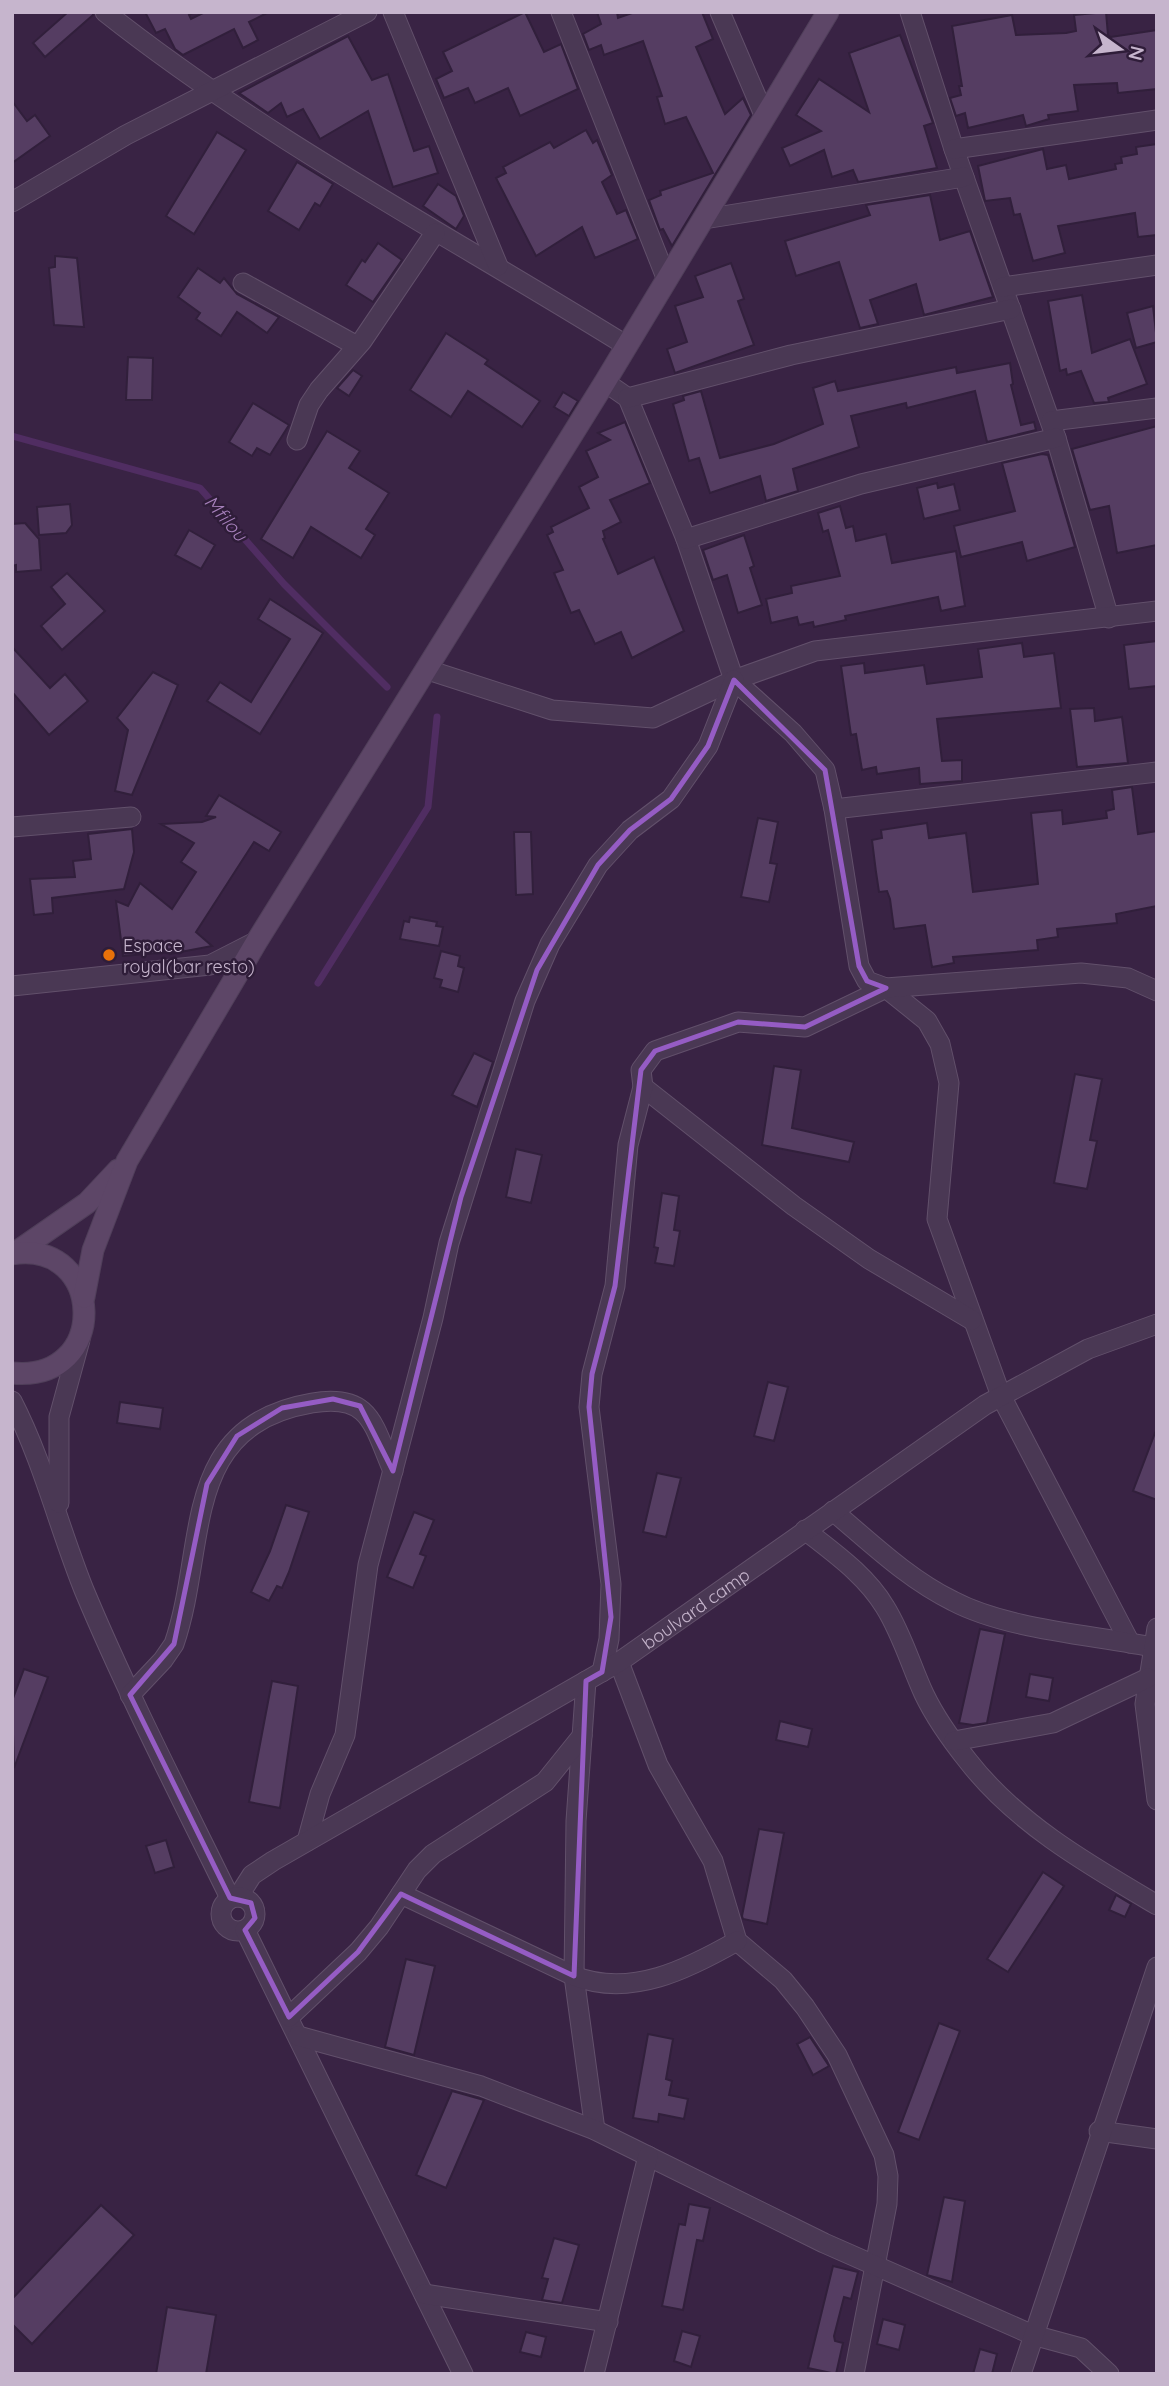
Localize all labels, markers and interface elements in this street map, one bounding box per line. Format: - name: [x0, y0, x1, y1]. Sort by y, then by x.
- north arrow: [1085, 14, 1155, 84]
- text: N: [1123, 43, 1150, 63]
- water label: Mfilou: [200, 490, 253, 547]
- place label: Espace royal(bar resto): [123, 934, 255, 978]
- marker: Espace royal(bar resto): [101, 947, 117, 963]
- street label: boulvard camp: [637, 1563, 754, 1654]

